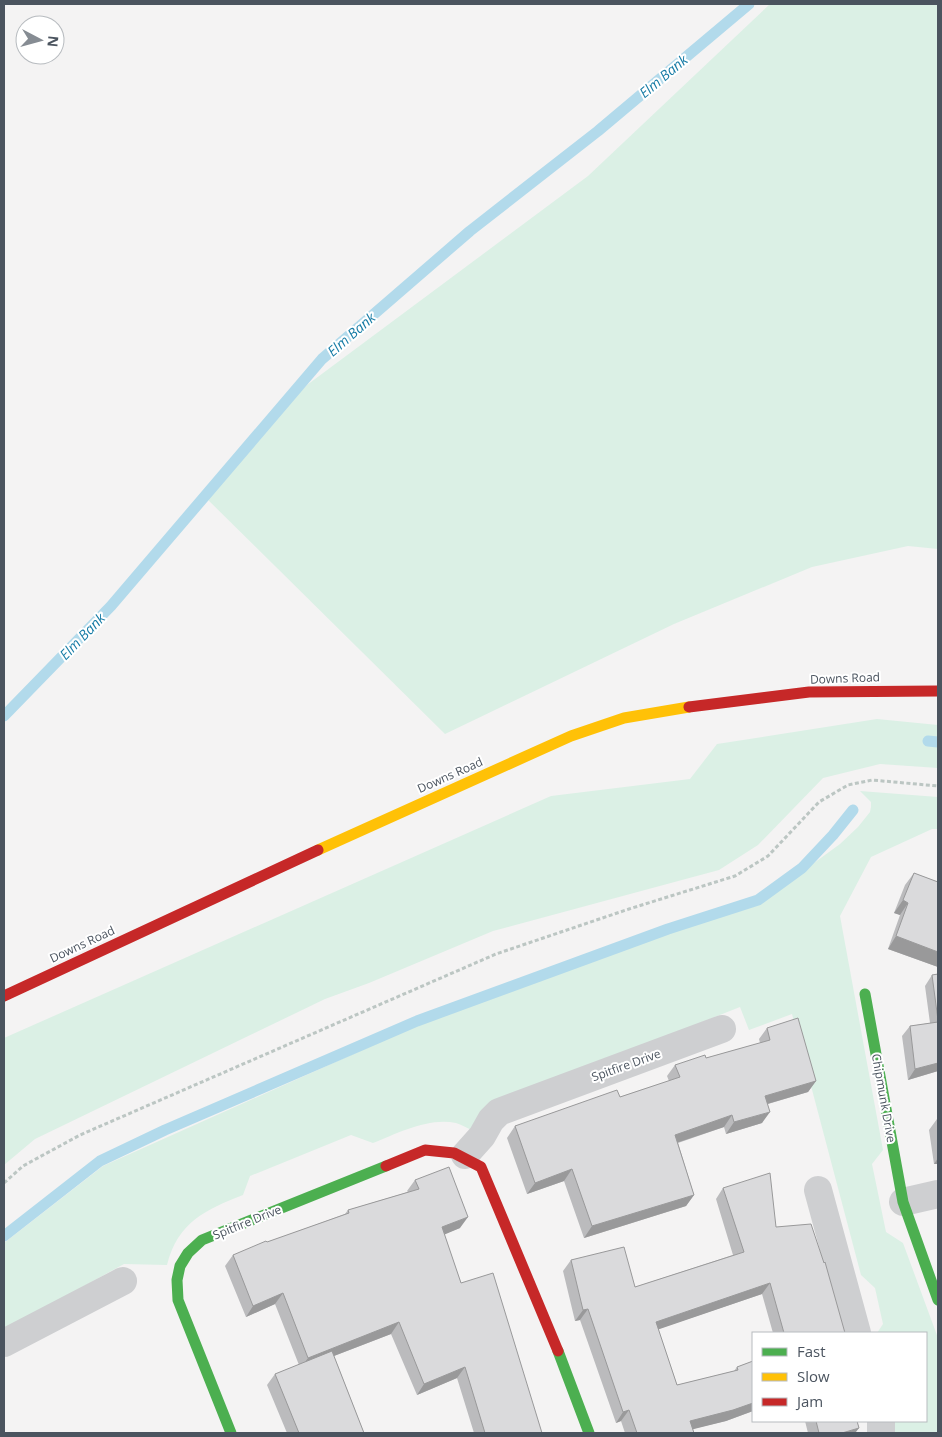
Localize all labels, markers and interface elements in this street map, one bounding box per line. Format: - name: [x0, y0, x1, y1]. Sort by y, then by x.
- north arrow: [15, 15, 65, 65]
- text: N: [43, 35, 63, 48]
- water label: Elm Bank: [635, 49, 692, 102]
- water label: Elm Bank: [323, 307, 380, 360]
- water label: Elm Bank: [55, 608, 110, 663]
- street label: Downs Road: [810, 668, 880, 688]
- street label: Downs Road: [415, 753, 485, 797]
- street label: Downs Road: [47, 921, 117, 967]
- street label: Spitfire Drive: [589, 1045, 663, 1085]
- street label: Chipmunk Drive: [868, 1052, 900, 1144]
- street label: Spitfire Drive: [210, 1200, 284, 1243]
- legend: [752, 1332, 927, 1422]
- text: Fast: [797, 1341, 826, 1361]
- text: Slow: [797, 1366, 830, 1386]
- text: Jam: [795, 1391, 823, 1411]

